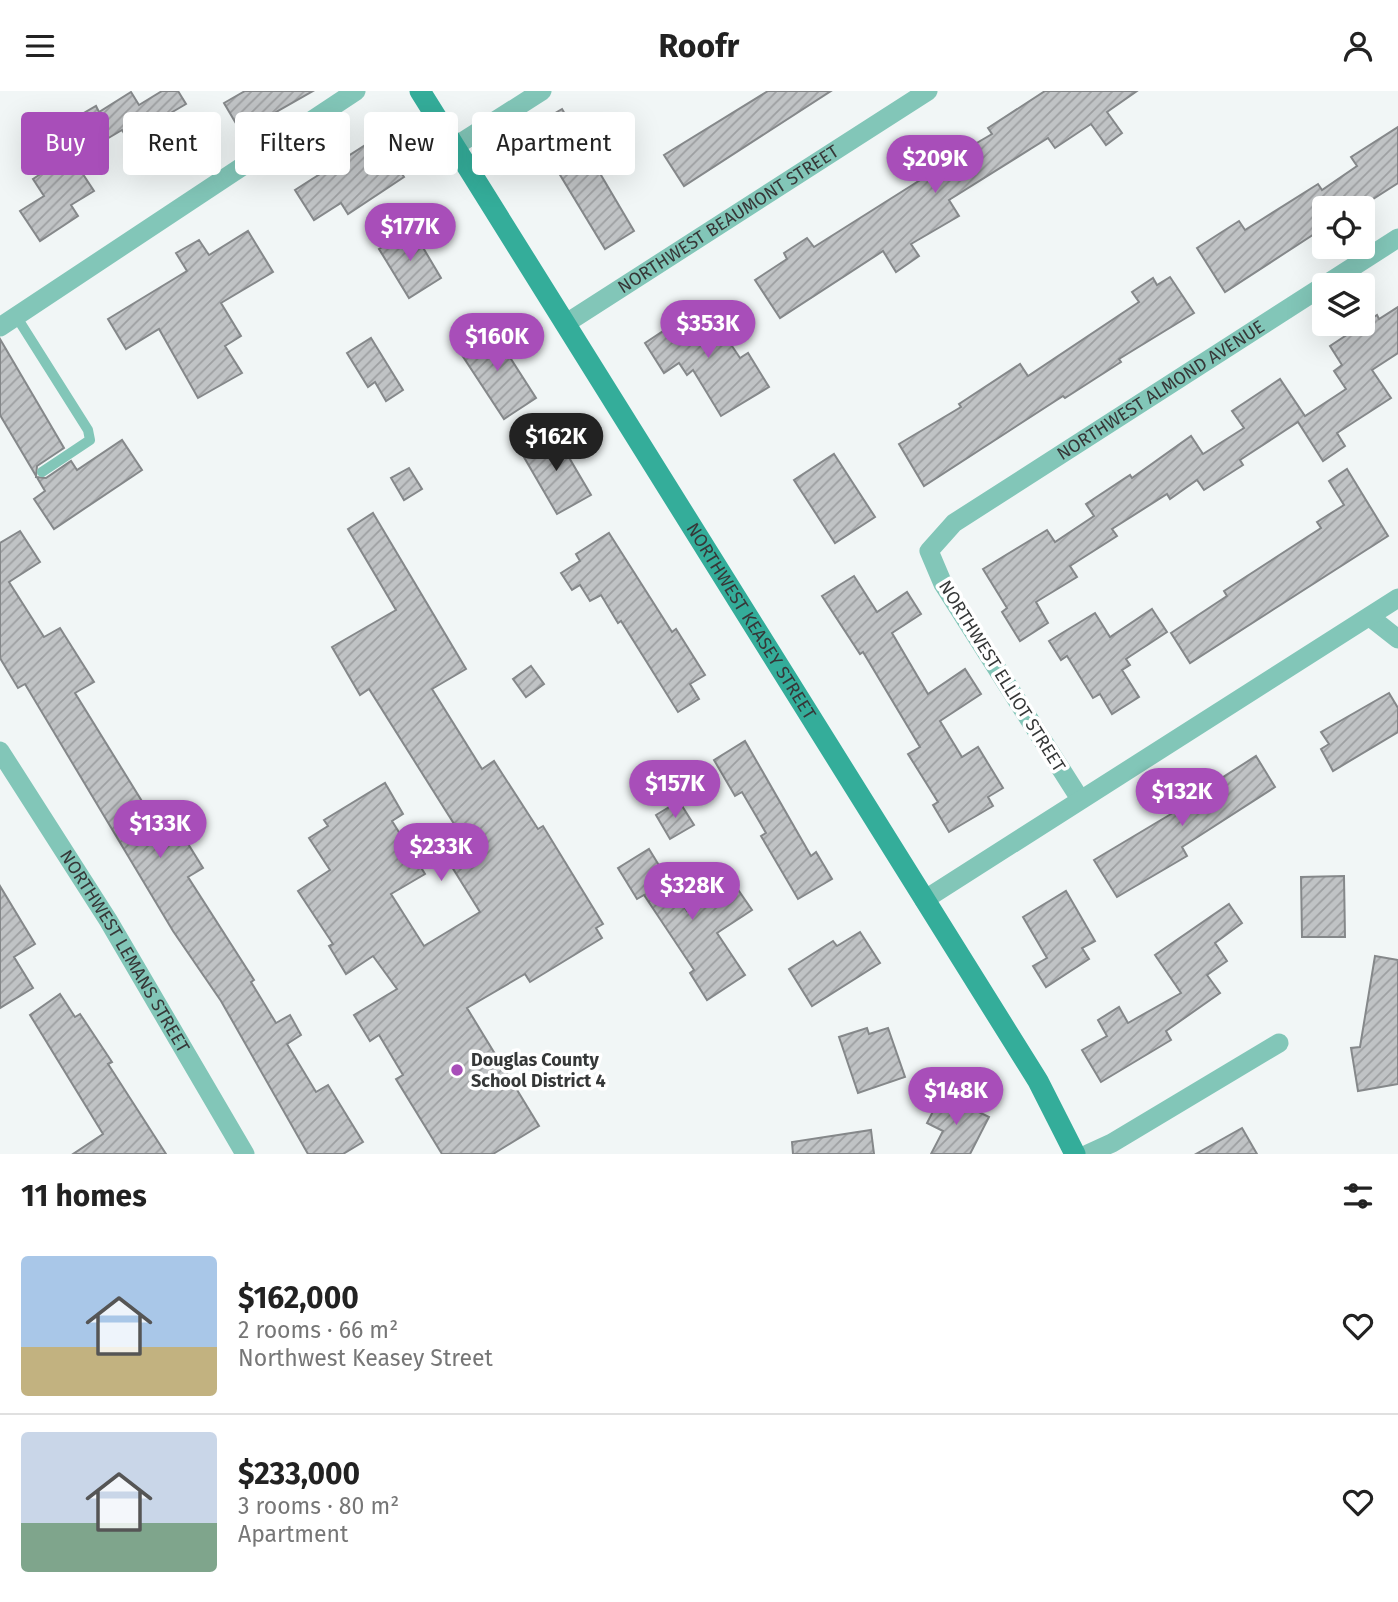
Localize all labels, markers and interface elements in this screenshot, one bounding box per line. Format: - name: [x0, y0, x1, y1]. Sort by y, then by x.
- icon: menu: [21, 27, 59, 65]
- text: Roofr: [659, 27, 739, 65]
- icon: person: [1339, 27, 1377, 65]
- chip: Buy: [21, 112, 109, 175]
- chip: Rent: [123, 112, 221, 175]
- chip: Filters: [235, 112, 350, 175]
- chip: New: [364, 112, 458, 175]
- chip: Apartment: [472, 112, 635, 175]
- pin: $209K: [886, 135, 984, 195]
- street label: NORTHWEST BEAUMONT STREET: [614, 140, 843, 298]
- text: $209K: [903, 144, 967, 172]
- map controls: [1312, 196, 1375, 336]
- button: locate: [1312, 196, 1375, 259]
- pin: $177K: [361, 204, 459, 263]
- text: $177K: [381, 212, 439, 240]
- button: layers: [1312, 273, 1375, 336]
- pin: $353K: [659, 301, 757, 360]
- text: $353K: [676, 309, 740, 337]
- pin: $160K: [448, 313, 546, 373]
- street label: NORTHWEST ALMOND AVENUE: [1053, 316, 1269, 465]
- text: $160K: [465, 322, 529, 350]
- pin: $162K: [507, 413, 605, 473]
- text: $162K: [525, 422, 587, 450]
- street label: NORTHWEST KEASEY STREET: [681, 519, 821, 724]
- street label: NORTHWEST ELLIOT STREET: [934, 576, 1070, 776]
- pin: $157K: [626, 761, 724, 820]
- text: $157K: [645, 769, 705, 797]
- pin: $132K: [1133, 769, 1231, 828]
- text: $132K: [1152, 777, 1212, 805]
- pin: $133K: [111, 801, 209, 860]
- text: $133K: [130, 809, 190, 837]
- pin: $233K: [392, 823, 490, 883]
- text: $233K: [410, 832, 472, 860]
- street label: NORTHWEST LEMANS STREET: [55, 846, 195, 1057]
- pin: $328K: [643, 863, 741, 922]
- text: $328K: [660, 871, 724, 899]
- place label: Douglas County School District 4: [471, 1049, 606, 1092]
- marker: Douglas County School District 4: [449, 1062, 465, 1078]
- pin: $148K: [907, 1067, 1005, 1127]
- text: $148K: [924, 1076, 988, 1104]
- icon: filters: [1339, 1177, 1377, 1215]
- text: 11 homes: [21, 1178, 147, 1214]
- text: $162,000: [238, 1280, 359, 1316]
- icon: home: [77, 1284, 161, 1368]
- icon: heart: [1339, 1307, 1377, 1345]
- text: 2 rooms · 66 m²: [238, 1316, 398, 1344]
- text: Northwest Keasey Street: [238, 1344, 493, 1372]
- text: $233,000: [238, 1456, 360, 1492]
- icon: home: [77, 1460, 161, 1544]
- icon: heart: [1339, 1483, 1377, 1521]
- text: 3 rooms · 80 m²: [238, 1492, 399, 1520]
- text: Apartment: [238, 1520, 348, 1548]

